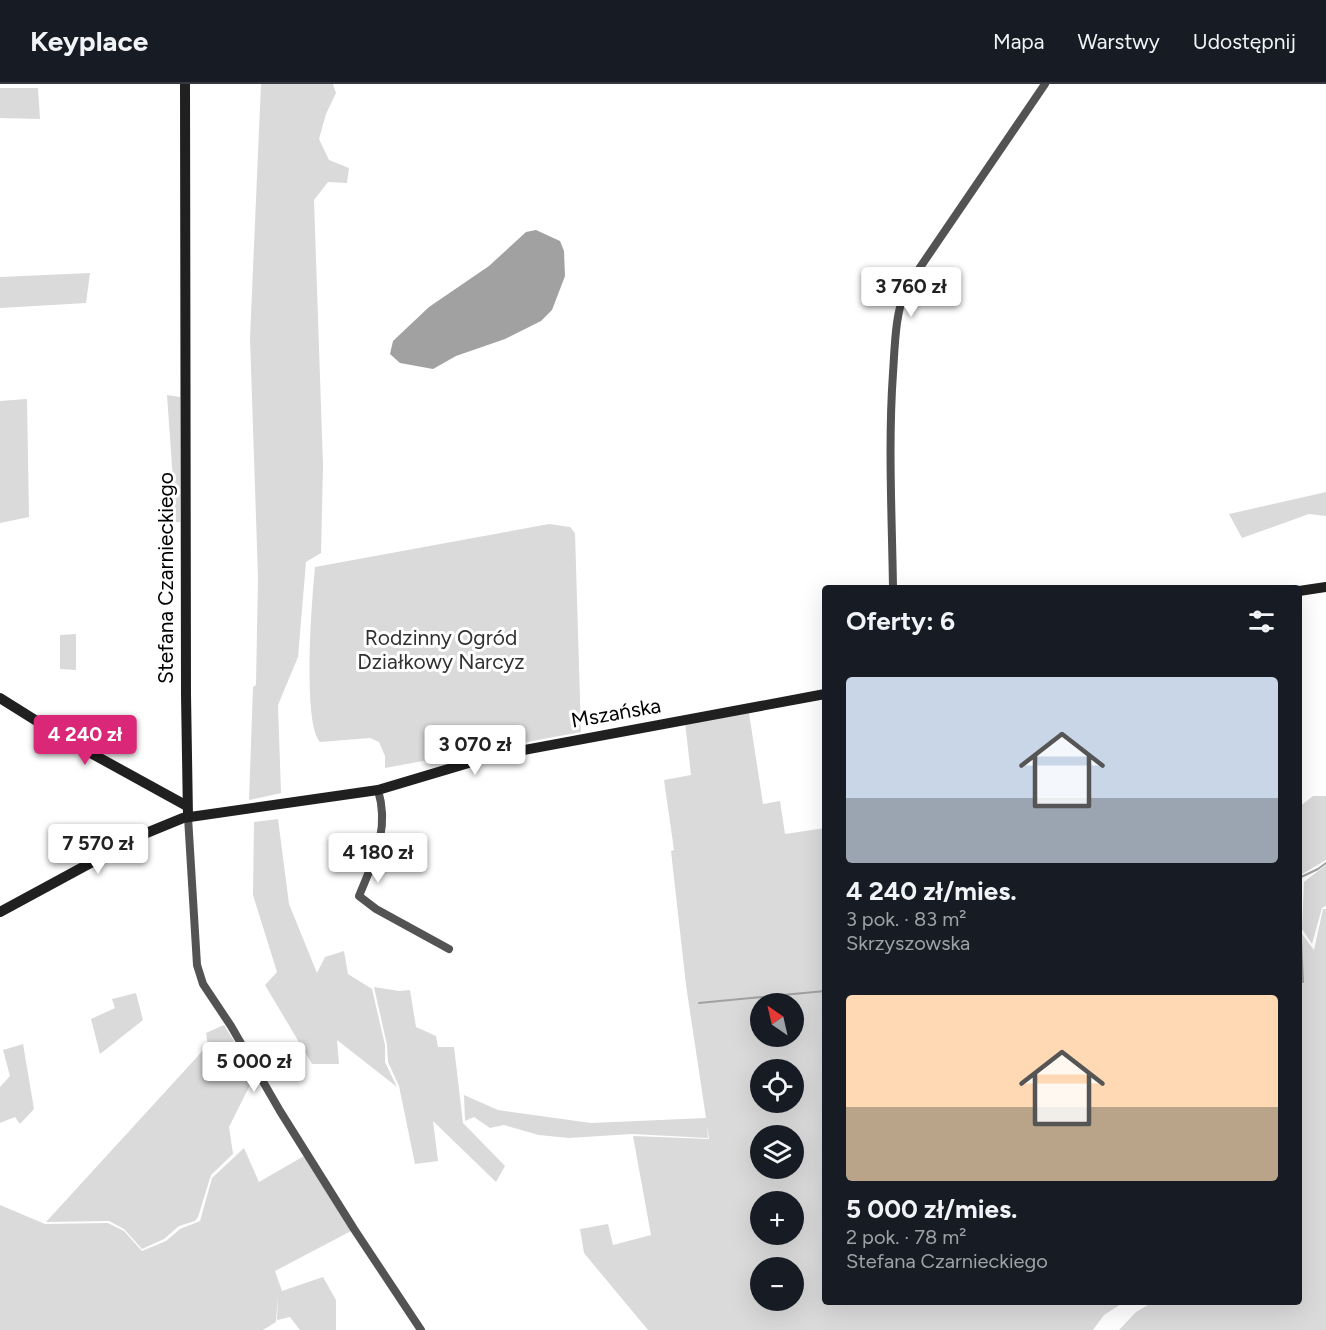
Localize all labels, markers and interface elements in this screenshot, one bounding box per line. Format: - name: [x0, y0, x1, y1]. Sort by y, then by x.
- text: Keyplace: [30, 24, 148, 58]
- text: Mapa: [993, 29, 1044, 54]
- text: Warstwy: [1077, 29, 1160, 54]
- text: Udostępnij: [1193, 29, 1296, 54]
- pin: 3 760 zł: [849, 267, 973, 318]
- text: 3 760 zł: [875, 274, 947, 298]
- street label: Stefana Czarnieckiego: [153, 472, 178, 684]
- text: Oferty: 6: [846, 605, 955, 637]
- icon: filters: [1245, 605, 1278, 638]
- park label: Rodzinny Ogród Działkowy Narcyz: [357, 625, 525, 674]
- street label: Mszańska: [569, 692, 663, 733]
- pin: 4 240 zł: [23, 715, 147, 766]
- icon: home: [1008, 716, 1116, 824]
- text: 4 240 zł: [48, 722, 122, 746]
- pin: 3 070 zł: [413, 725, 537, 776]
- text: 3 070 zł: [439, 732, 511, 756]
- pin: 7 570 zł: [36, 824, 160, 875]
- text: 7 570 zł: [62, 831, 134, 855]
- pin: 4 180 zł: [316, 833, 440, 884]
- text: 4 180 zł: [342, 840, 414, 864]
- text: 4 240 zł/mies.: [846, 875, 1017, 907]
- text: 3 pok. · 83 m²: [846, 907, 966, 931]
- text: Skrzyszowska: [846, 931, 970, 955]
- north arrow: [750, 993, 804, 1047]
- map controls: [750, 993, 804, 1311]
- icon: home: [1008, 1034, 1116, 1142]
- pin: 5 000 zł: [192, 1042, 316, 1093]
- text: 5 000 zł: [216, 1049, 292, 1073]
- button: locate: [750, 1059, 804, 1113]
- button: layers: [750, 1125, 804, 1179]
- button: +: [750, 1191, 804, 1245]
- text: 5 000 zł/mies.: [846, 1193, 1018, 1225]
- text: 2 pok. · 78 m²: [846, 1225, 967, 1249]
- text: Stefana Czarnieckiego: [846, 1249, 1048, 1273]
- button: −: [750, 1257, 804, 1311]

